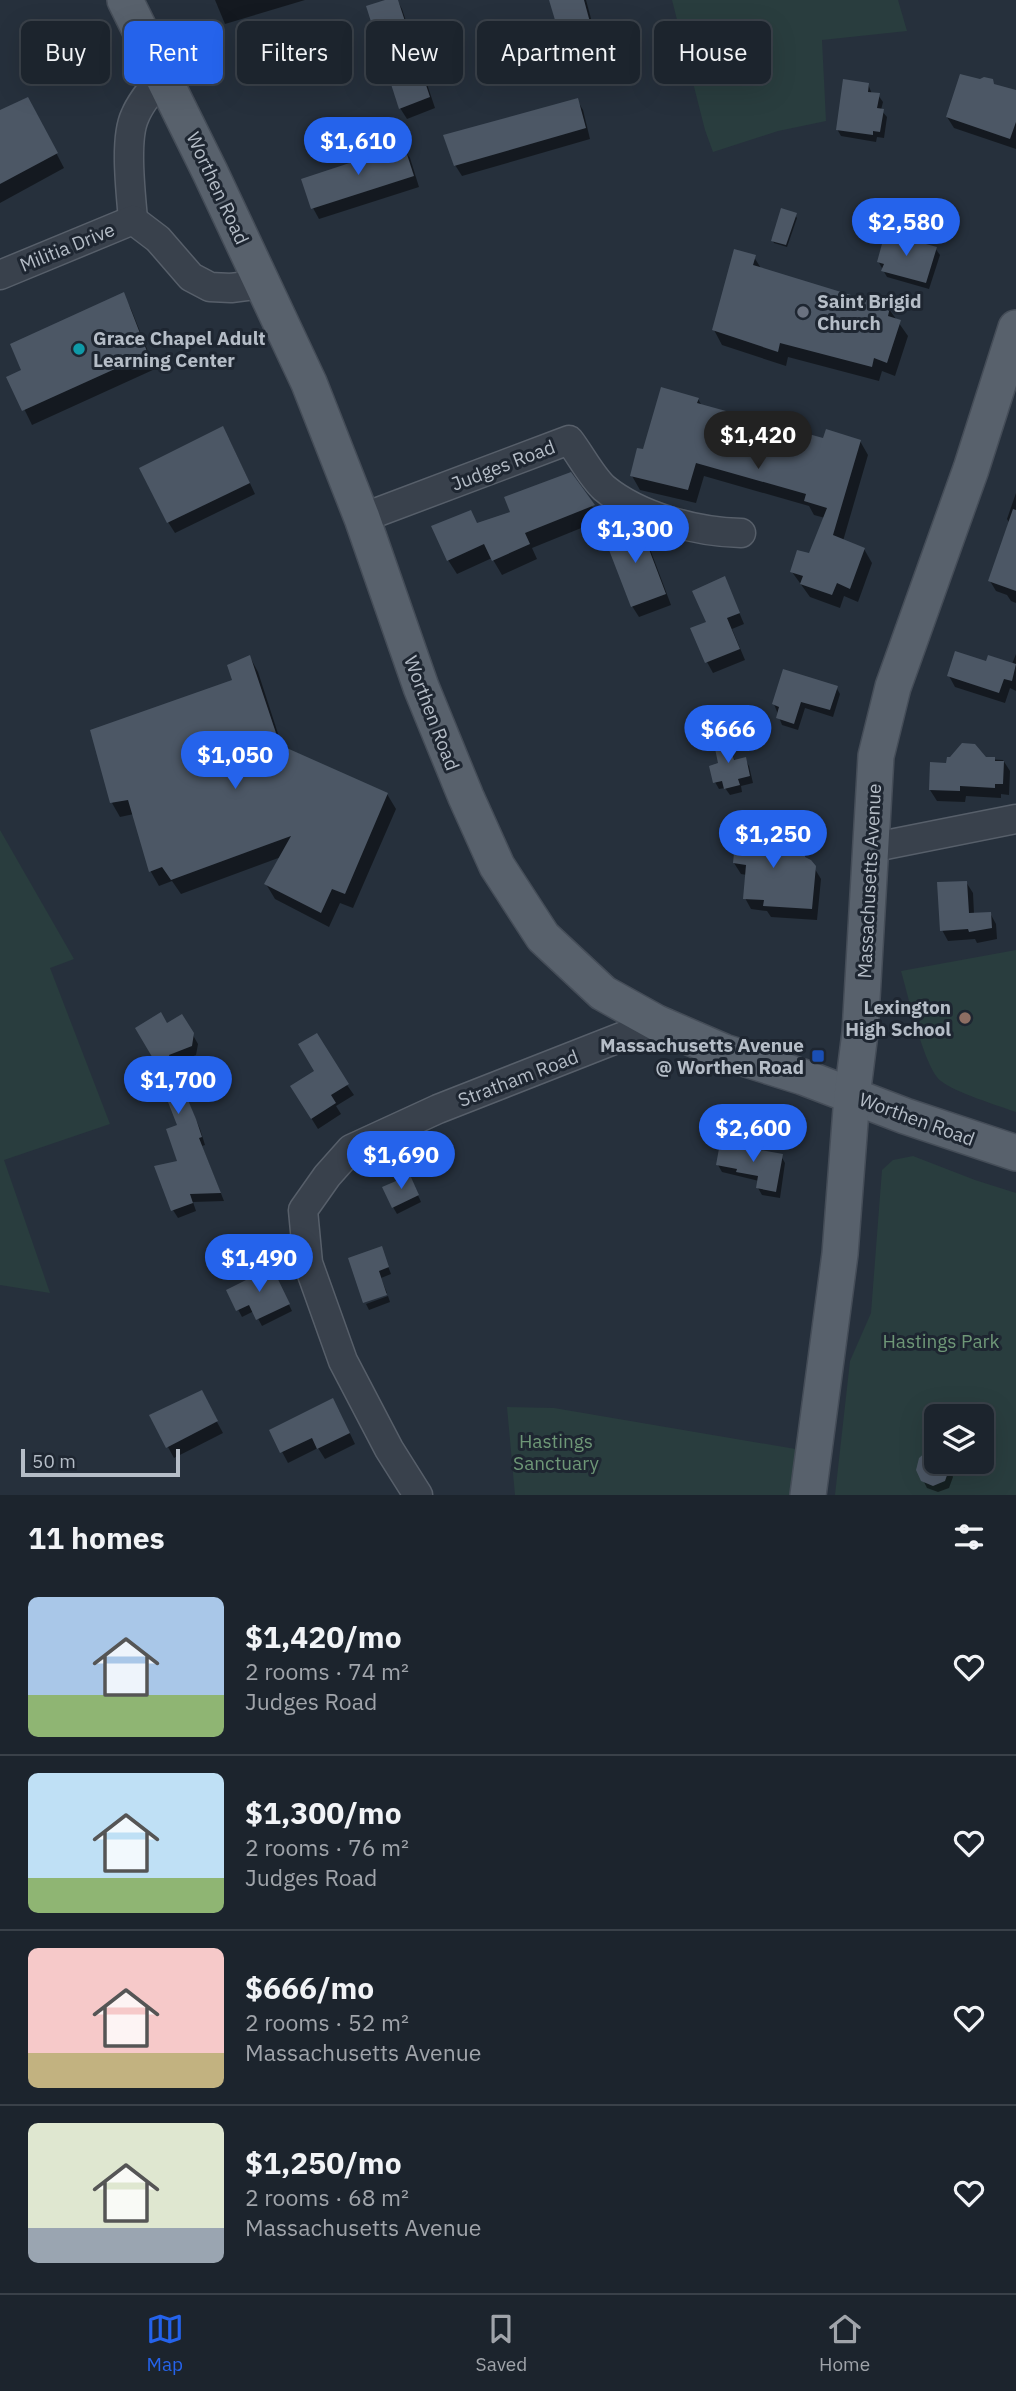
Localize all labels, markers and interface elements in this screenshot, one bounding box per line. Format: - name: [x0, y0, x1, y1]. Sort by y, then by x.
- chip: Buy: [21, 21, 110, 84]
- chip: Rent: [124, 21, 223, 84]
- chip: Filters: [237, 21, 352, 84]
- chip: New: [366, 21, 463, 84]
- chip: Apartment: [477, 21, 640, 84]
- chip: House: [654, 21, 771, 84]
- pin: $1,610: [301, 118, 415, 177]
- text: $1,610: [320, 125, 396, 155]
- street label: Worthen Road: [182, 128, 254, 248]
- pin: $2,580: [849, 198, 963, 258]
- text: $2,580: [868, 206, 944, 236]
- street label: Militia Drive: [16, 217, 118, 277]
- place label: Saint Brigid Church: [817, 289, 921, 335]
- marker: Saint Brigid Church: [795, 304, 811, 320]
- place label: Grace Chapel Adult Learning Center: [93, 326, 266, 372]
- marker: Grace Chapel Adult Learning Center: [71, 341, 87, 357]
- pin: $1,420: [701, 412, 815, 471]
- text: $1,420: [720, 419, 796, 449]
- street label: Judges Road: [448, 434, 558, 496]
- pin: $1,300: [578, 505, 692, 565]
- text: $1,300: [597, 513, 673, 543]
- street label: Worthen Road: [399, 652, 465, 774]
- pin: $666: [687, 706, 769, 765]
- text: $666: [700, 713, 756, 743]
- pin: $1,050: [178, 732, 292, 791]
- text: $1,050: [197, 739, 273, 769]
- street label: Massachusetts Avenue: [852, 783, 886, 979]
- pin: $1,250: [716, 810, 830, 870]
- text: $1,250: [735, 818, 811, 848]
- place label: Lexington High School: [845, 995, 951, 1041]
- marker: Lexington High School: [957, 1010, 973, 1026]
- place label: Massachusetts Avenue @ Worthen Road: [600, 1033, 804, 1079]
- street label: Stratham Road: [454, 1044, 582, 1112]
- marker: Massachusetts Avenue @ Worthen Road: [810, 1048, 826, 1064]
- pin: $1,700: [121, 1056, 235, 1116]
- text: $1,700: [140, 1064, 216, 1094]
- street label: Worthen Road: [856, 1087, 978, 1151]
- pin: $2,600: [696, 1104, 810, 1164]
- text: $2,600: [715, 1112, 791, 1142]
- pin: $1,690: [344, 1132, 458, 1191]
- text: $1,690: [363, 1139, 439, 1169]
- pin: $1,490: [202, 1234, 316, 1294]
- text: $1,490: [221, 1242, 297, 1272]
- park label: Hastings Park: [882, 1329, 1000, 1353]
- map controls: [924, 1404, 994, 1474]
- button: layers: [924, 1404, 994, 1474]
- park label: Hastings Sanctuary: [513, 1429, 599, 1475]
- scale bar: [21, 1446, 180, 1478]
- text: 50 m: [32, 1449, 76, 1473]
- text: 11 homes: [28, 1518, 165, 1557]
- icon: filters: [950, 1518, 988, 1556]
- text: $1,420/mo: [245, 1617, 402, 1656]
- icon: home: [84, 1625, 168, 1709]
- icon: heart: [950, 1648, 988, 1686]
- text: 2 rooms · 74 m²: [245, 1656, 409, 1686]
- text: Judges Road: [245, 1686, 377, 1716]
- text: $1,300/mo: [245, 1793, 402, 1832]
- icon: home: [84, 1801, 168, 1885]
- icon: heart: [950, 1824, 988, 1862]
- text: 2 rooms · 76 m²: [245, 1832, 409, 1862]
- text: Judges Road: [245, 1862, 377, 1892]
- text: $666/mo: [245, 1968, 374, 2007]
- icon: home: [84, 1976, 168, 2060]
- icon: heart: [950, 1999, 988, 2037]
- text: 2 rooms · 52 m²: [245, 2007, 409, 2037]
- text: Massachusetts Avenue: [245, 2037, 481, 2067]
- text: $1,250/mo: [245, 2143, 402, 2182]
- icon: home: [84, 2151, 168, 2235]
- icon: heart: [950, 2174, 988, 2212]
- text: 2 rooms · 68 m²: [245, 2182, 409, 2212]
- text: Massachusetts Avenue: [245, 2212, 481, 2242]
- tab: Map: [146, 2310, 184, 2376]
- tab: Saved: [476, 2310, 527, 2376]
- tab: Home: [819, 2310, 870, 2376]

